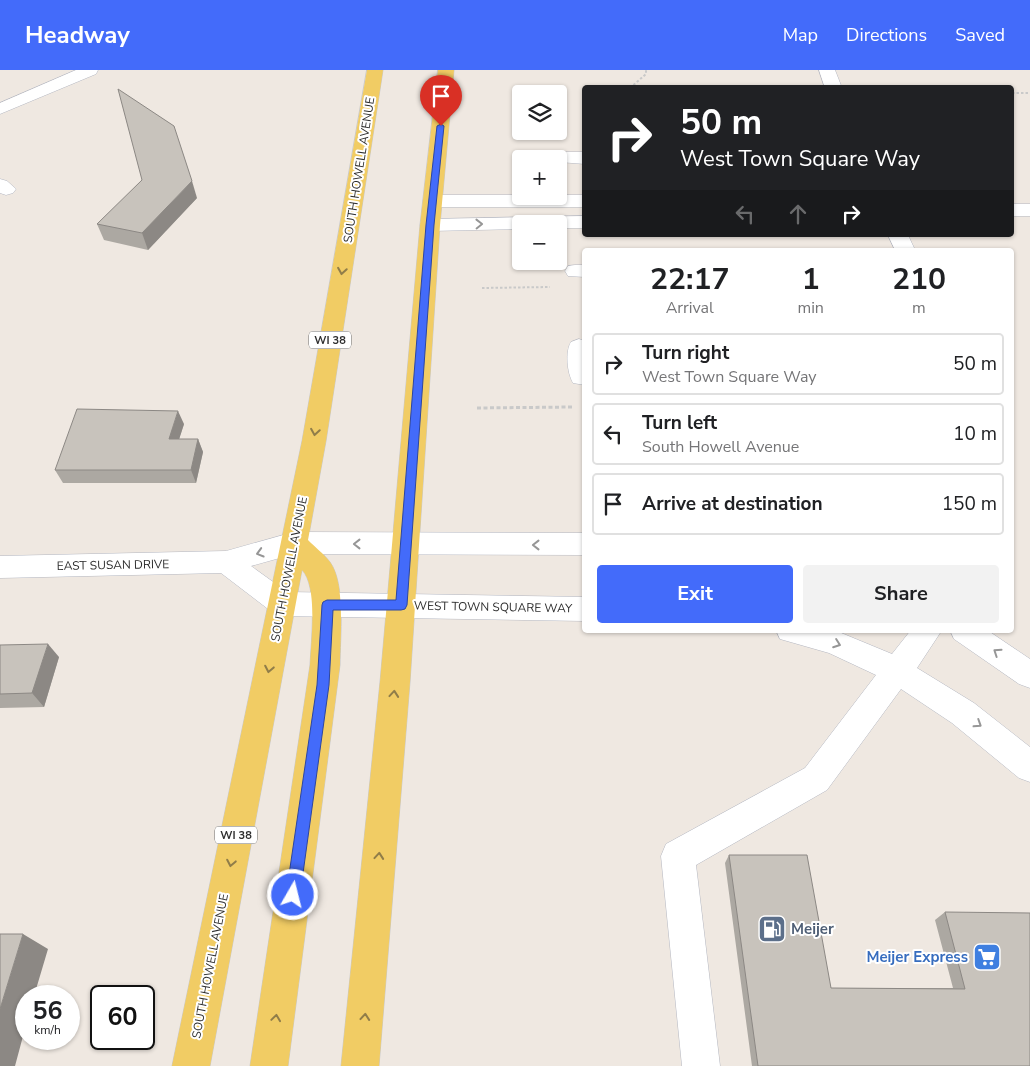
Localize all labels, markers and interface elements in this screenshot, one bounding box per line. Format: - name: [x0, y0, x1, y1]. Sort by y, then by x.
- text: Headway: [25, 19, 130, 51]
- text: Map: [783, 23, 818, 47]
- text: Directions: [846, 23, 927, 47]
- text: Saved: [955, 23, 1005, 47]
- pin: [420, 75, 462, 126]
- icon: arrive: [427, 82, 455, 110]
- map controls: [512, 85, 567, 270]
- button: layers: [512, 85, 567, 140]
- street label: SOUTH HOWELL AVENUE: [340, 96, 378, 244]
- text: 50 m: [680, 99, 762, 146]
- icon: right: [597, 105, 662, 170]
- text: West Town Square Way: [680, 144, 920, 174]
- button: +: [512, 150, 567, 205]
- icon: left: [731, 200, 759, 228]
- icon: ahead: [784, 200, 812, 228]
- icon: right: [837, 200, 865, 228]
- button: −: [512, 215, 567, 270]
- one-way arrow: [475, 219, 483, 230]
- text: 22:17: [650, 259, 729, 300]
- text: 1: [802, 259, 820, 300]
- text: 210: [892, 259, 946, 300]
- one-way arrow: [337, 267, 347, 276]
- text: Arrival: [666, 297, 714, 319]
- text: min: [797, 297, 824, 319]
- text: m: [912, 297, 926, 319]
- road number: WI 38: [309, 332, 351, 348]
- text: Turn right: [642, 340, 729, 366]
- icon: right: [599, 350, 627, 378]
- text: 50 m: [953, 351, 997, 377]
- text: West Town Square Way: [642, 366, 817, 388]
- text: Turn left: [642, 410, 717, 436]
- icon: left: [599, 420, 627, 448]
- text: 10 m: [953, 421, 997, 447]
- one-way arrow: [311, 427, 321, 436]
- text: South Howell Avenue: [642, 436, 799, 458]
- icon: arrive: [599, 490, 627, 518]
- text: Arrive at destination: [642, 491, 823, 517]
- text: 150 m: [942, 491, 997, 517]
- street label: SOUTH HOWELL AVENUE: [267, 495, 311, 643]
- one-way arrow: [353, 539, 360, 549]
- one-way arrow: [532, 540, 540, 550]
- one-way arrow: [255, 547, 264, 558]
- street label: EAST SUSAN DRIVE: [57, 556, 169, 574]
- button: Exit: [597, 565, 793, 623]
- button: Share: [803, 565, 999, 623]
- street label: WEST TOWN SQUARE WAY: [414, 598, 573, 616]
- one-way arrow: [832, 638, 840, 648]
- one-way arrow: [993, 649, 1003, 658]
- one-way arrow: [264, 665, 275, 673]
- one-way arrow: [388, 689, 399, 697]
- one-way arrow: [972, 718, 981, 727]
- road number: WI 38: [215, 826, 257, 844]
- one-way arrow: [374, 851, 385, 859]
- one-way arrow: [226, 858, 237, 867]
- position arrow: [266, 868, 318, 920]
- street label: SOUTH HOWELL AVENUE: [188, 892, 232, 1040]
- fuel station icon: Meijer: [757, 914, 787, 944]
- place label: Meijer: [791, 919, 834, 939]
- supermarket icon: Meijer Express: [972, 942, 1002, 972]
- place label: Meijer Express: [866, 947, 968, 967]
- speed limit sign: 60: [90, 985, 155, 1050]
- text: 56: [32, 994, 63, 1028]
- one-way arrow: [270, 1013, 281, 1021]
- one-way arrow: [359, 1013, 370, 1021]
- text: km/h: [34, 1022, 61, 1038]

